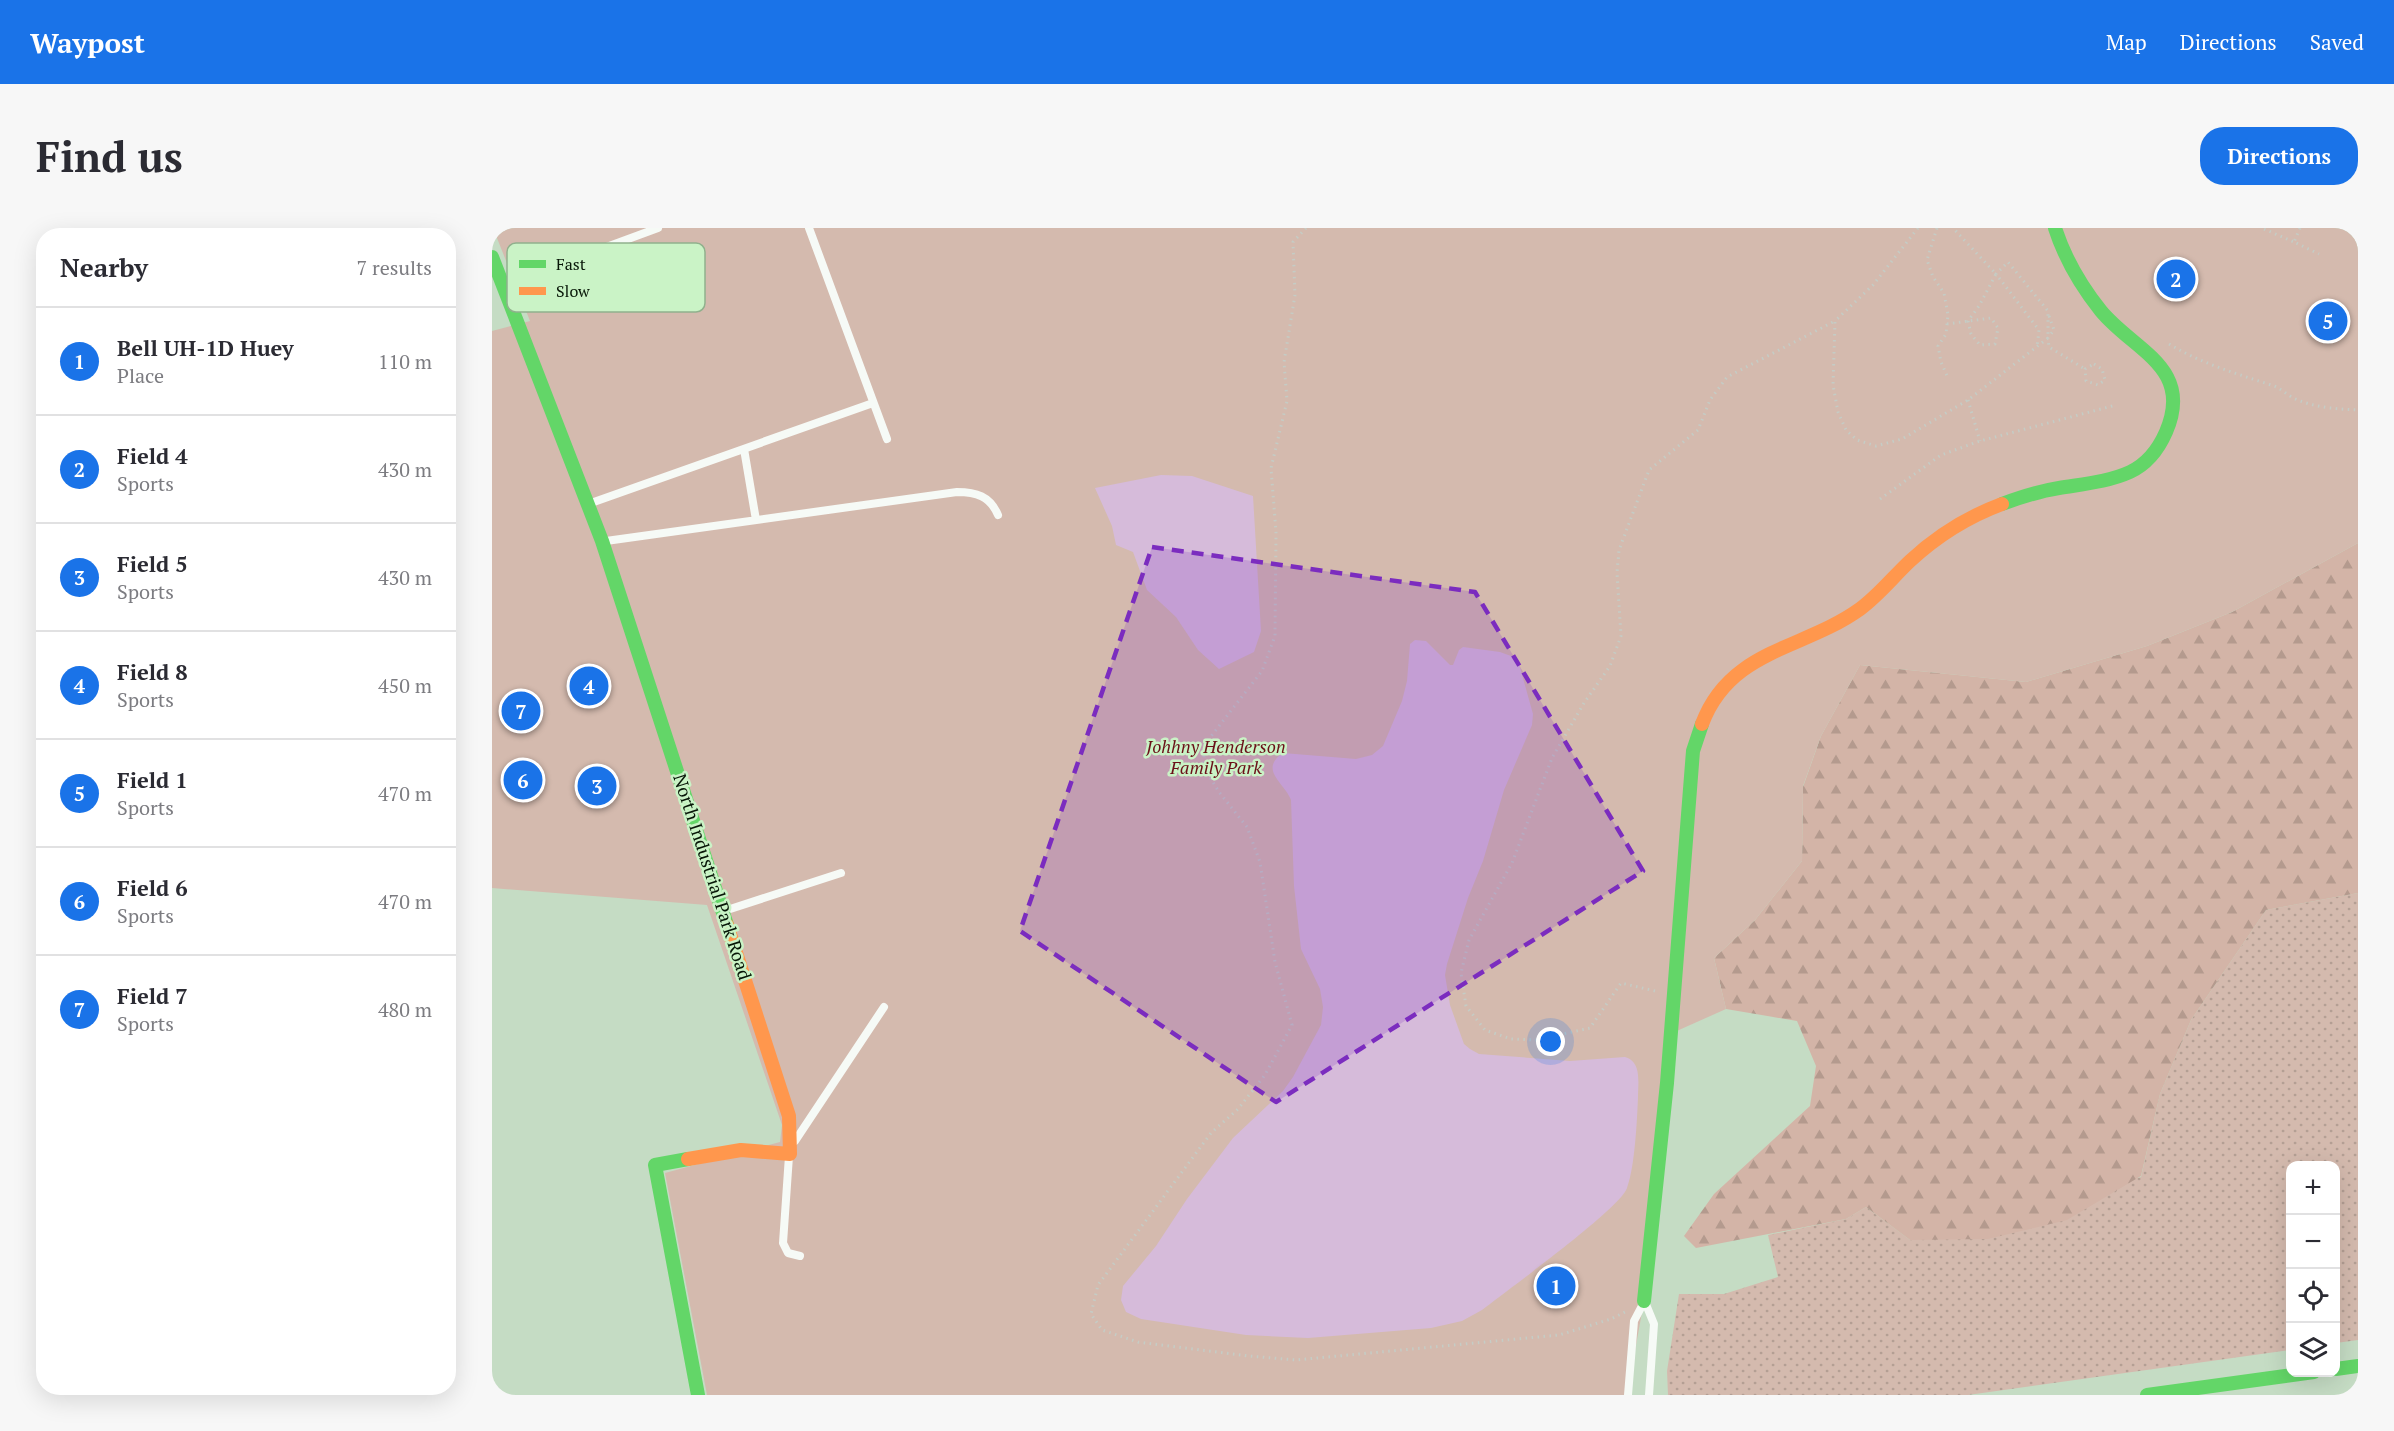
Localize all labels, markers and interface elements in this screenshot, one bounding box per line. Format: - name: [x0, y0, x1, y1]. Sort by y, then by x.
- text: Waypost: [30, 24, 145, 61]
- text: Map: [2106, 28, 2147, 56]
- text: Directions: [2180, 28, 2277, 56]
- text: Saved: [2310, 28, 2364, 56]
- button: Directions: [2200, 127, 2358, 185]
- text: Find us: [36, 128, 183, 184]
- legend: [507, 243, 705, 312]
- text: Nearby: [60, 250, 148, 284]
- text: Fast: [556, 253, 586, 275]
- text: 7 results: [357, 254, 432, 281]
- pin: 2: [2156, 256, 2196, 302]
- text: Slow: [556, 280, 590, 302]
- pin: 5: [2308, 298, 2348, 344]
- text: Bell UH-1D Huey: [117, 333, 294, 362]
- text: 1: [74, 348, 85, 375]
- text: 110 m: [378, 348, 432, 375]
- text: Place: [117, 362, 164, 389]
- text: Field 4: [117, 441, 188, 470]
- text: 2: [74, 456, 85, 483]
- text: 430 m: [378, 456, 432, 483]
- text: Sports: [117, 470, 174, 497]
- text: Field 5: [117, 549, 188, 578]
- text: 3: [74, 564, 85, 591]
- text: 430 m: [378, 564, 432, 591]
- text: Sports: [117, 578, 174, 605]
- text: Field 8: [117, 657, 188, 686]
- pin: 4: [570, 664, 608, 708]
- text: 4: [74, 672, 85, 699]
- text: 450 m: [378, 672, 432, 699]
- text: Sports: [117, 686, 174, 713]
- pin: 7: [501, 688, 540, 734]
- park label: Johhny Henderson Family Park: [1145, 734, 1286, 779]
- pin: 6: [504, 758, 543, 802]
- pin: 3: [578, 764, 616, 808]
- text: Field 1: [117, 765, 188, 794]
- street label: North Industrial Park Road: [668, 771, 758, 983]
- text: 5: [74, 780, 85, 807]
- text: 470 m: [378, 780, 432, 807]
- text: Sports: [117, 794, 174, 821]
- text: Field 6: [117, 873, 188, 902]
- text: 6: [74, 888, 85, 915]
- text: 470 m: [378, 888, 432, 915]
- text: Sports: [117, 902, 174, 929]
- text: Field 7: [117, 981, 188, 1010]
- text: 7: [74, 996, 85, 1023]
- text: 480 m: [378, 996, 432, 1023]
- text: Sports: [117, 1010, 174, 1037]
- your location: [1536, 1027, 1565, 1056]
- map controls: [2286, 1161, 2340, 1377]
- button: +: [2286, 1161, 2340, 1215]
- button: −: [2286, 1215, 2340, 1269]
- pin: 1: [1536, 1264, 1576, 1308]
- button: locate: [2286, 1269, 2340, 1323]
- button: layers: [2286, 1323, 2340, 1377]

